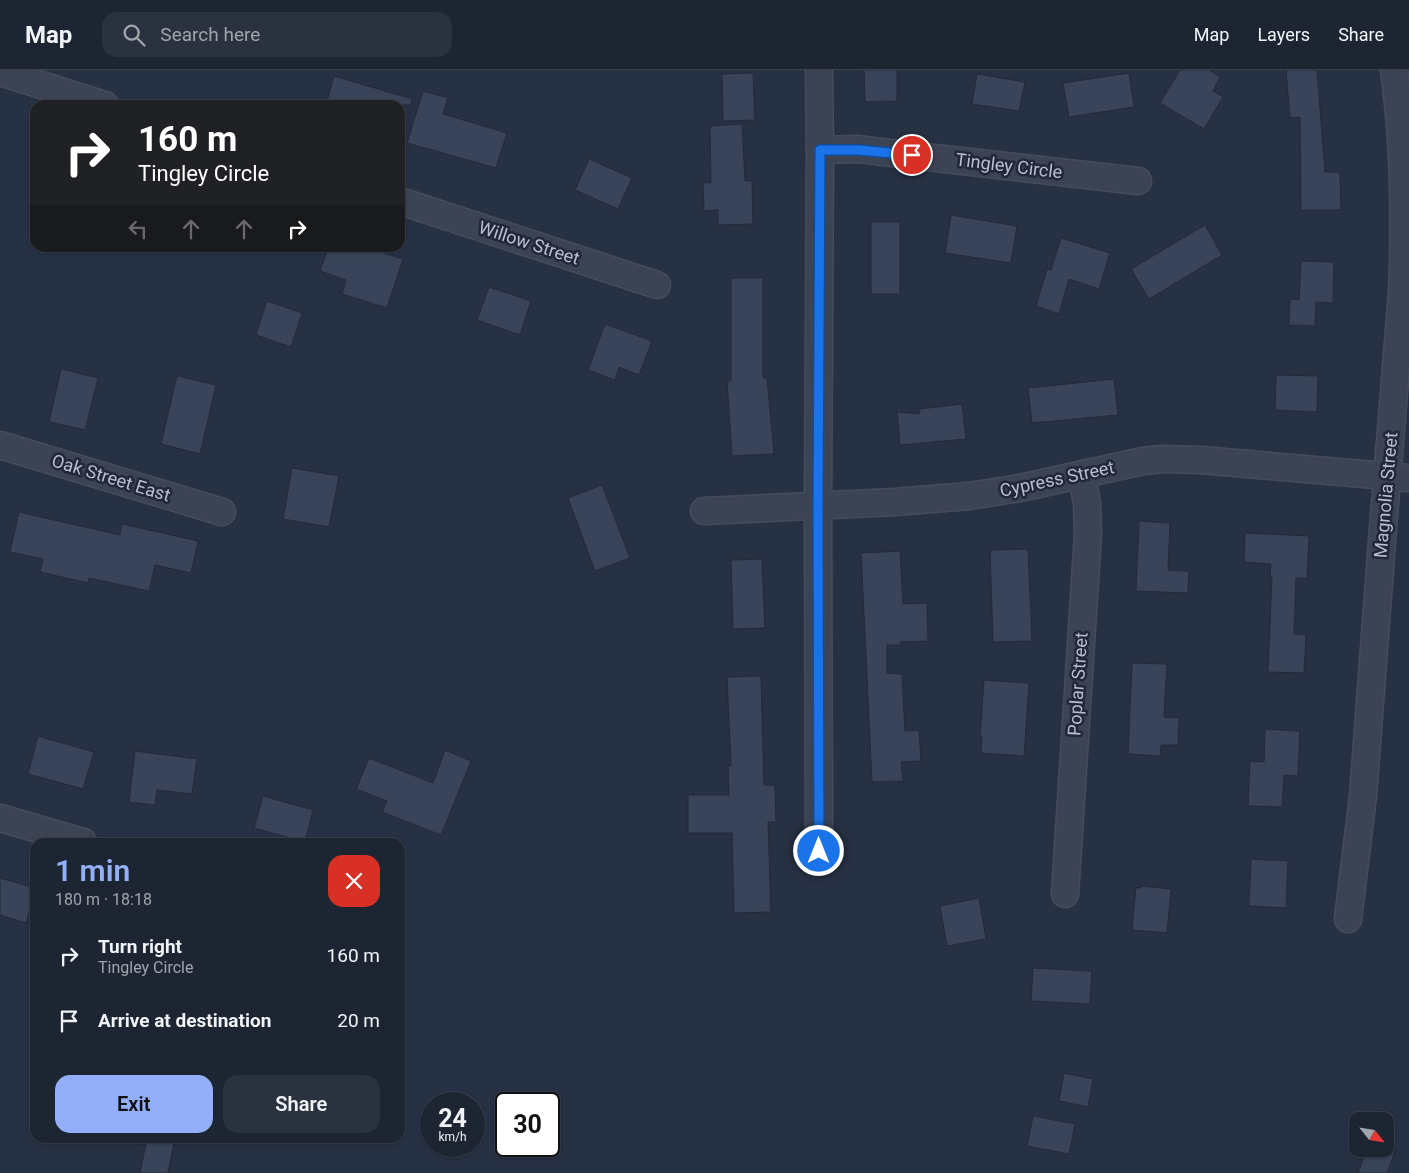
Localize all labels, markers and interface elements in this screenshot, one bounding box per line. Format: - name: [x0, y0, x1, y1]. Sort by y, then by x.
- search box: [102, 12, 452, 57]
- text: Map: [25, 21, 72, 49]
- icon: search: [120, 21, 148, 49]
- text: Search here: [160, 23, 260, 46]
- text: Map: [1194, 24, 1229, 45]
- text: Layers: [1257, 24, 1310, 45]
- text: Share: [1338, 24, 1384, 45]
- text: 160 m: [138, 119, 237, 160]
- icon: right: [55, 120, 120, 185]
- pin: [891, 134, 933, 176]
- icon: arrive: [898, 141, 926, 169]
- street label: Tingley Circle: [955, 149, 1064, 182]
- text: Tingley Circle: [138, 161, 269, 186]
- icon: left: [124, 215, 152, 243]
- icon: ahead: [177, 215, 205, 243]
- icon: ahead: [230, 215, 258, 243]
- icon: right: [283, 215, 311, 243]
- street label: Willow Street: [476, 216, 582, 269]
- street label: Magnolia Street: [1370, 431, 1401, 559]
- street label: Oak Street East: [49, 450, 173, 506]
- street label: Cypress Street: [998, 456, 1116, 501]
- street label: Poplar Street: [1063, 631, 1092, 736]
- position arrow: [792, 824, 844, 876]
- text: 1 min: [55, 853, 130, 888]
- button: close: [328, 855, 380, 907]
- text: 180 m · 18:18: [55, 890, 152, 909]
- text: Turn right: [98, 935, 182, 958]
- icon: right: [55, 942, 83, 970]
- text: 160 m: [327, 944, 380, 967]
- text: Tingley Circle: [98, 958, 193, 977]
- icon: arrive: [55, 1007, 83, 1035]
- text: Arrive at destination: [98, 1009, 271, 1032]
- text: 20 m: [337, 1009, 380, 1032]
- button: Exit: [55, 1075, 213, 1133]
- button: Share: [223, 1075, 380, 1133]
- speed limit sign: 30: [495, 1092, 560, 1157]
- text: 24: [438, 1104, 467, 1133]
- north arrow: [1349, 1112, 1394, 1158]
- map controls: [1349, 1112, 1394, 1157]
- text: km/h: [438, 1130, 467, 1144]

